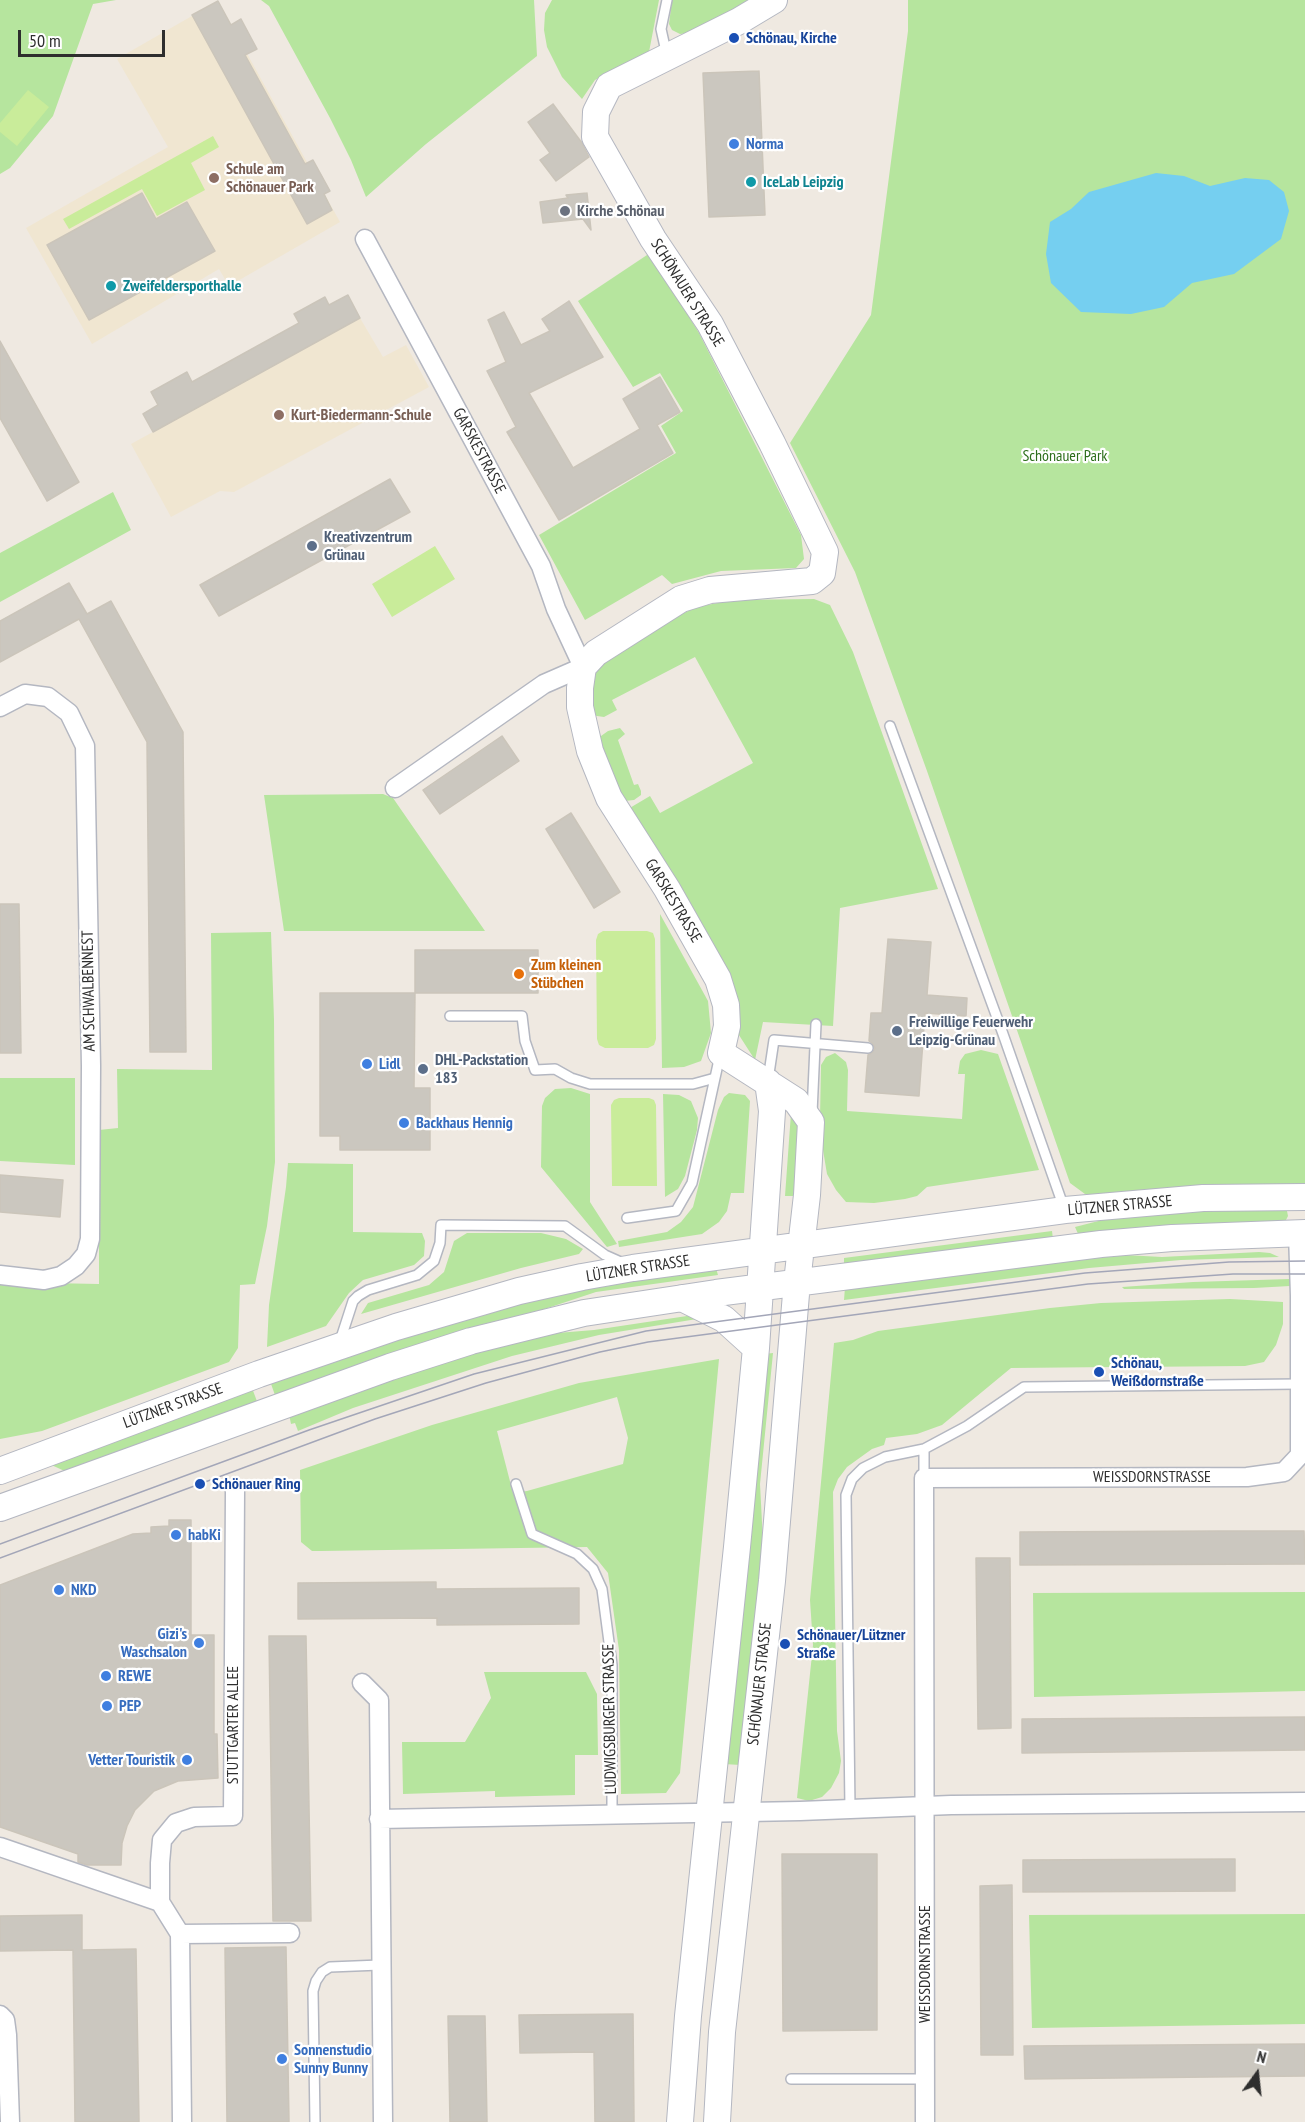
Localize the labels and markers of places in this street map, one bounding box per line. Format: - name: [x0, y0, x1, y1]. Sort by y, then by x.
- place label: Schönau, Kirche: [746, 28, 837, 48]
- marker: Schönau, Kirche: [727, 31, 741, 45]
- place label: Norma: [746, 134, 784, 154]
- marker: Norma: [727, 137, 741, 151]
- place label: Schule am Schönauer Park: [226, 159, 314, 197]
- marker: Schule am Schönauer Park: [207, 171, 221, 185]
- place label: IceLab Leipzig: [763, 172, 843, 192]
- marker: IceLab Leipzig: [744, 175, 758, 189]
- place label: Kirche Schönau: [577, 201, 664, 221]
- marker: Kirche Schönau: [558, 204, 572, 218]
- place label: Zweifeldersporthalle: [123, 276, 242, 296]
- marker: Zweifeldersporthalle: [104, 279, 118, 293]
- place label: Kurt-Biedermann-Schule: [291, 405, 432, 425]
- marker: Kurt-Biedermann-Schule: [272, 408, 286, 422]
- place label: Kreativzentrum Grünau: [324, 527, 412, 565]
- marker: Kreativzentrum Grünau: [305, 539, 319, 553]
- place label: Zum kleinen Stübchen: [531, 955, 601, 993]
- marker: Zum kleinen Stübchen: [512, 967, 526, 981]
- place label: Freiwillige Feuerwehr Leipzig-Grünau: [909, 1012, 1033, 1050]
- marker: Freiwillige Feuerwehr Leipzig-Grünau: [890, 1024, 904, 1038]
- place label: DHL-Packstation 183: [435, 1050, 528, 1088]
- place label: Lidl: [379, 1054, 400, 1074]
- marker: Lidl: [360, 1057, 374, 1071]
- marker: DHL-Packstation 183: [416, 1062, 430, 1076]
- place label: Backhaus Hennig: [416, 1113, 513, 1133]
- marker: Backhaus Hennig: [397, 1116, 411, 1130]
- place label: Schönau, Weißdornstraße: [1111, 1353, 1204, 1391]
- marker: Schönau, Weißdornstraße: [1092, 1365, 1106, 1379]
- place label: Schönauer Ring: [212, 1474, 301, 1494]
- marker: Schönauer Ring: [193, 1477, 207, 1491]
- place label: habKi: [188, 1525, 221, 1545]
- marker: habKi: [169, 1528, 183, 1542]
- place label: NKD: [71, 1580, 97, 1600]
- marker: NKD: [52, 1583, 66, 1597]
- place label: Gizi's Waschsalon: [121, 1624, 187, 1662]
- place label: Schönauer/Lützner Straße: [797, 1625, 905, 1663]
- marker: Gizi's Waschsalon: [192, 1636, 206, 1650]
- marker: Schönauer/Lützner Straße: [778, 1637, 792, 1651]
- place label: REWE: [118, 1666, 151, 1686]
- marker: REWE: [99, 1669, 113, 1683]
- place label: PEP: [119, 1696, 141, 1716]
- marker: PEP: [100, 1699, 114, 1713]
- place label: Vetter Touristik: [88, 1750, 175, 1770]
- marker: Vetter Touristik: [180, 1753, 194, 1767]
- place label: Sonnenstudio Sunny Bunny: [294, 2040, 372, 2078]
- marker: Sonnenstudio Sunny Bunny: [275, 2052, 289, 2066]

